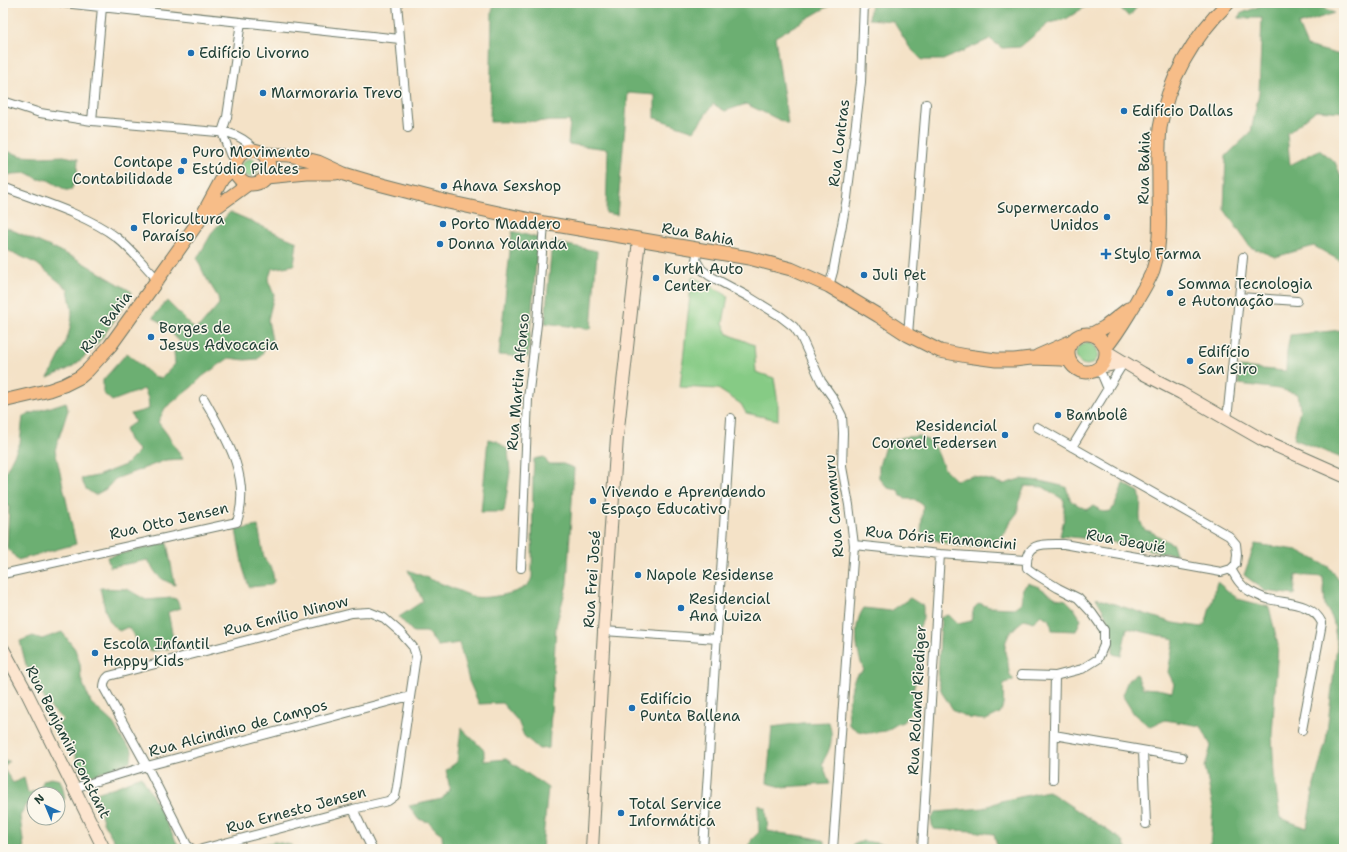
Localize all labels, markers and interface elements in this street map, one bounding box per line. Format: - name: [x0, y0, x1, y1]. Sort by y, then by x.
- place label: Edifício Livorno: [199, 43, 309, 63]
- marker: Edifício Livorno: [186, 48, 196, 58]
- place label: Marmoraria Trevo: [271, 83, 402, 103]
- marker: Marmoraria Trevo: [258, 88, 268, 98]
- street label: Rua Lontras: [824, 98, 854, 188]
- place label: Edifício Dallas: [1132, 101, 1233, 121]
- marker: Edifício Dallas: [1119, 106, 1129, 116]
- street label: Rua Bahia: [1133, 130, 1155, 205]
- place label: Puro Movimento Estúdio Pilates: [192, 142, 310, 179]
- place label: Contape Contabilidade: [73, 152, 173, 189]
- marker: Puro Movimento Estúdio Pilates: [179, 156, 189, 166]
- marker: Contape Contabilidade: [176, 166, 186, 176]
- place label: Ahava Sexshop: [452, 176, 561, 196]
- marker: Ahava Sexshop: [439, 181, 449, 191]
- place label: Supermercado Unidos: [997, 198, 1099, 235]
- place label: Floricultura Paraíso: [142, 209, 225, 246]
- marker: Supermercado Unidos: [1102, 212, 1112, 222]
- place label: Porto Maddero: [451, 214, 561, 234]
- street label: Rua Bahia: [660, 218, 737, 250]
- marker: Porto Maddero: [438, 219, 448, 229]
- marker: Floricultura Paraíso: [129, 223, 139, 233]
- place label: Donna Yolannda: [448, 234, 568, 254]
- marker: Donna Yolannda: [435, 239, 445, 249]
- place label: Stylo Farma: [1114, 244, 1202, 264]
- marker: Stylo Farma: [1101, 249, 1111, 259]
- place label: Kurth Auto Center: [664, 259, 743, 296]
- place label: Juli Pet: [872, 265, 926, 285]
- marker: Juli Pet: [859, 270, 869, 280]
- marker: Kurth Auto Center: [651, 273, 661, 283]
- place label: Somma Tecnologia e Automação: [1178, 274, 1313, 311]
- street label: Rua Bahia: [76, 286, 137, 357]
- marker: Somma Tecnologia e Automação: [1165, 288, 1175, 298]
- street label: Rua Martin Afonso: [502, 312, 534, 452]
- place label: Borges de Jesus Advocacia: [159, 318, 279, 355]
- marker: Borges de Jesus Advocacia: [146, 332, 156, 342]
- place label: Edifício San Siro: [1198, 342, 1257, 379]
- marker: Edifício San Siro: [1185, 356, 1195, 366]
- place label: Bambolê: [1066, 405, 1128, 425]
- marker: Bambolê: [1053, 410, 1063, 420]
- place label: Residencial Coronel Federsen: [872, 416, 997, 453]
- marker: Residencial Coronel Federsen: [1000, 430, 1010, 440]
- street label: Rua Caramuru: [820, 454, 848, 558]
- place label: Vivendo e Aprendendo Espaço Educativo: [601, 482, 766, 519]
- marker: Vivendo e Aprendendo Espaço Educativo: [588, 496, 598, 506]
- street label: Rua Otto Jensen: [108, 498, 230, 544]
- street label: Rua Dóris Fiamoncini: [865, 521, 1017, 555]
- street label: Rua Jequié: [1085, 524, 1167, 558]
- street label: Rua Frei José: [579, 529, 605, 629]
- place label: Napole Residense: [646, 565, 774, 585]
- marker: Napole Residense: [633, 570, 643, 580]
- place label: Residencial Ana Luiza: [689, 589, 771, 626]
- street label: Rua Emílio Ninow: [221, 591, 351, 641]
- marker: Residencial Ana Luiza: [676, 603, 686, 613]
- street label: Rua Roland Riediger: [903, 625, 931, 775]
- place label: Escola Infantil Happy Kids: [103, 634, 210, 671]
- marker: Escola Infantil Happy Kids: [90, 648, 100, 658]
- street label: Rua Benjamin Constant: [21, 662, 115, 822]
- place label: Edifício Punta Ballena: [640, 689, 741, 726]
- street label: Rua Alcindino de Campos: [146, 694, 330, 762]
- marker: Edifício Punta Ballena: [627, 703, 637, 713]
- street label: Rua Ernesto Jensen: [224, 782, 368, 838]
- north arrow: [26, 786, 66, 826]
- text: N: [31, 791, 48, 808]
- place label: Total Service Informática: [629, 794, 722, 831]
- marker: Total Service Informática: [616, 808, 626, 818]

